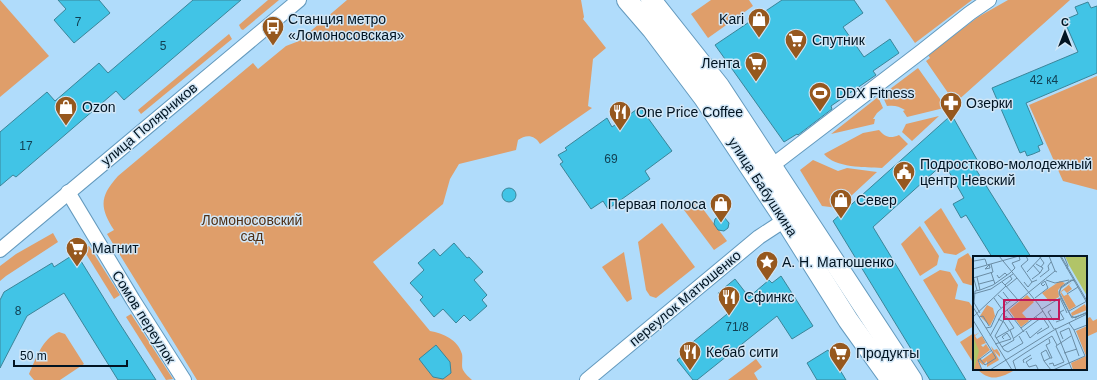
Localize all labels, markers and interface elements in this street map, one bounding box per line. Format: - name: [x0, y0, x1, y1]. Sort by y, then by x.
- shop icon: Kari: [746, 6, 772, 39]
- place label: Станция метро «Ломоносовская»: [288, 11, 405, 43]
- place label: Kari: [719, 11, 744, 27]
- north arrow: [1045, 12, 1085, 52]
- bus stop icon: Станция метро «Ломоносовская»: [260, 14, 286, 47]
- house number: 7: [75, 15, 82, 29]
- text: С: [1061, 16, 1069, 28]
- supermarket icon: Спутник: [783, 27, 809, 60]
- place label: Спутник: [812, 32, 866, 48]
- house number: 5: [160, 39, 167, 53]
- supermarket icon: Лента: [743, 50, 769, 83]
- place label: Лента: [701, 55, 740, 71]
- house number: 42 к4: [1030, 73, 1059, 87]
- street label: улица Полярников: [98, 79, 200, 169]
- sports icon: DDX Fitness: [807, 80, 833, 113]
- place label: DDX Fitness: [836, 85, 915, 101]
- pharmacy icon: Озерки: [938, 90, 964, 123]
- shop icon: Ozon: [53, 94, 79, 127]
- place label: Озерки: [966, 95, 1013, 111]
- place label: Ozon: [82, 99, 115, 115]
- restaurant icon: One Price Coffee: [607, 99, 633, 132]
- place label: One Price Coffee: [636, 104, 743, 120]
- street label: улица Бабушкина: [725, 135, 801, 240]
- house number: 17: [19, 139, 33, 153]
- house number: 69: [604, 152, 618, 166]
- place label: Подростково-молодежный центр Невский: [920, 156, 1092, 188]
- public building icon: Подростково-молодежный центр Невский: [891, 159, 917, 192]
- shop icon: Север: [828, 187, 854, 220]
- shop icon: Первая полоса: [708, 191, 734, 224]
- place label: Север: [856, 192, 897, 208]
- place label: Первая полоса: [608, 196, 706, 212]
- park label: Ломоносовский сад: [202, 212, 302, 244]
- supermarket icon: Магнит: [64, 235, 90, 268]
- place label: Магнит: [92, 240, 139, 256]
- street label: переулок Матюшенко: [626, 247, 744, 349]
- place icon: А. Н. Матюшенко: [754, 249, 780, 282]
- place label: А. Н. Матюшенко: [782, 254, 894, 270]
- inset map: [973, 256, 1087, 370]
- street label: Сомов переулок: [109, 268, 179, 367]
- restaurant icon: Сфинкс: [716, 284, 742, 317]
- place label: Сфинкс: [744, 289, 794, 305]
- house number: 8: [15, 304, 22, 318]
- house number: 71/8: [725, 320, 749, 334]
- restaurant icon: Кебаб сити: [677, 339, 703, 372]
- supermarket icon: Продукты: [827, 340, 853, 373]
- scale bar: [14, 342, 127, 368]
- place label: Кебаб сити: [706, 344, 778, 360]
- place label: Продукты: [856, 345, 919, 361]
- text: 50 m: [20, 349, 47, 363]

